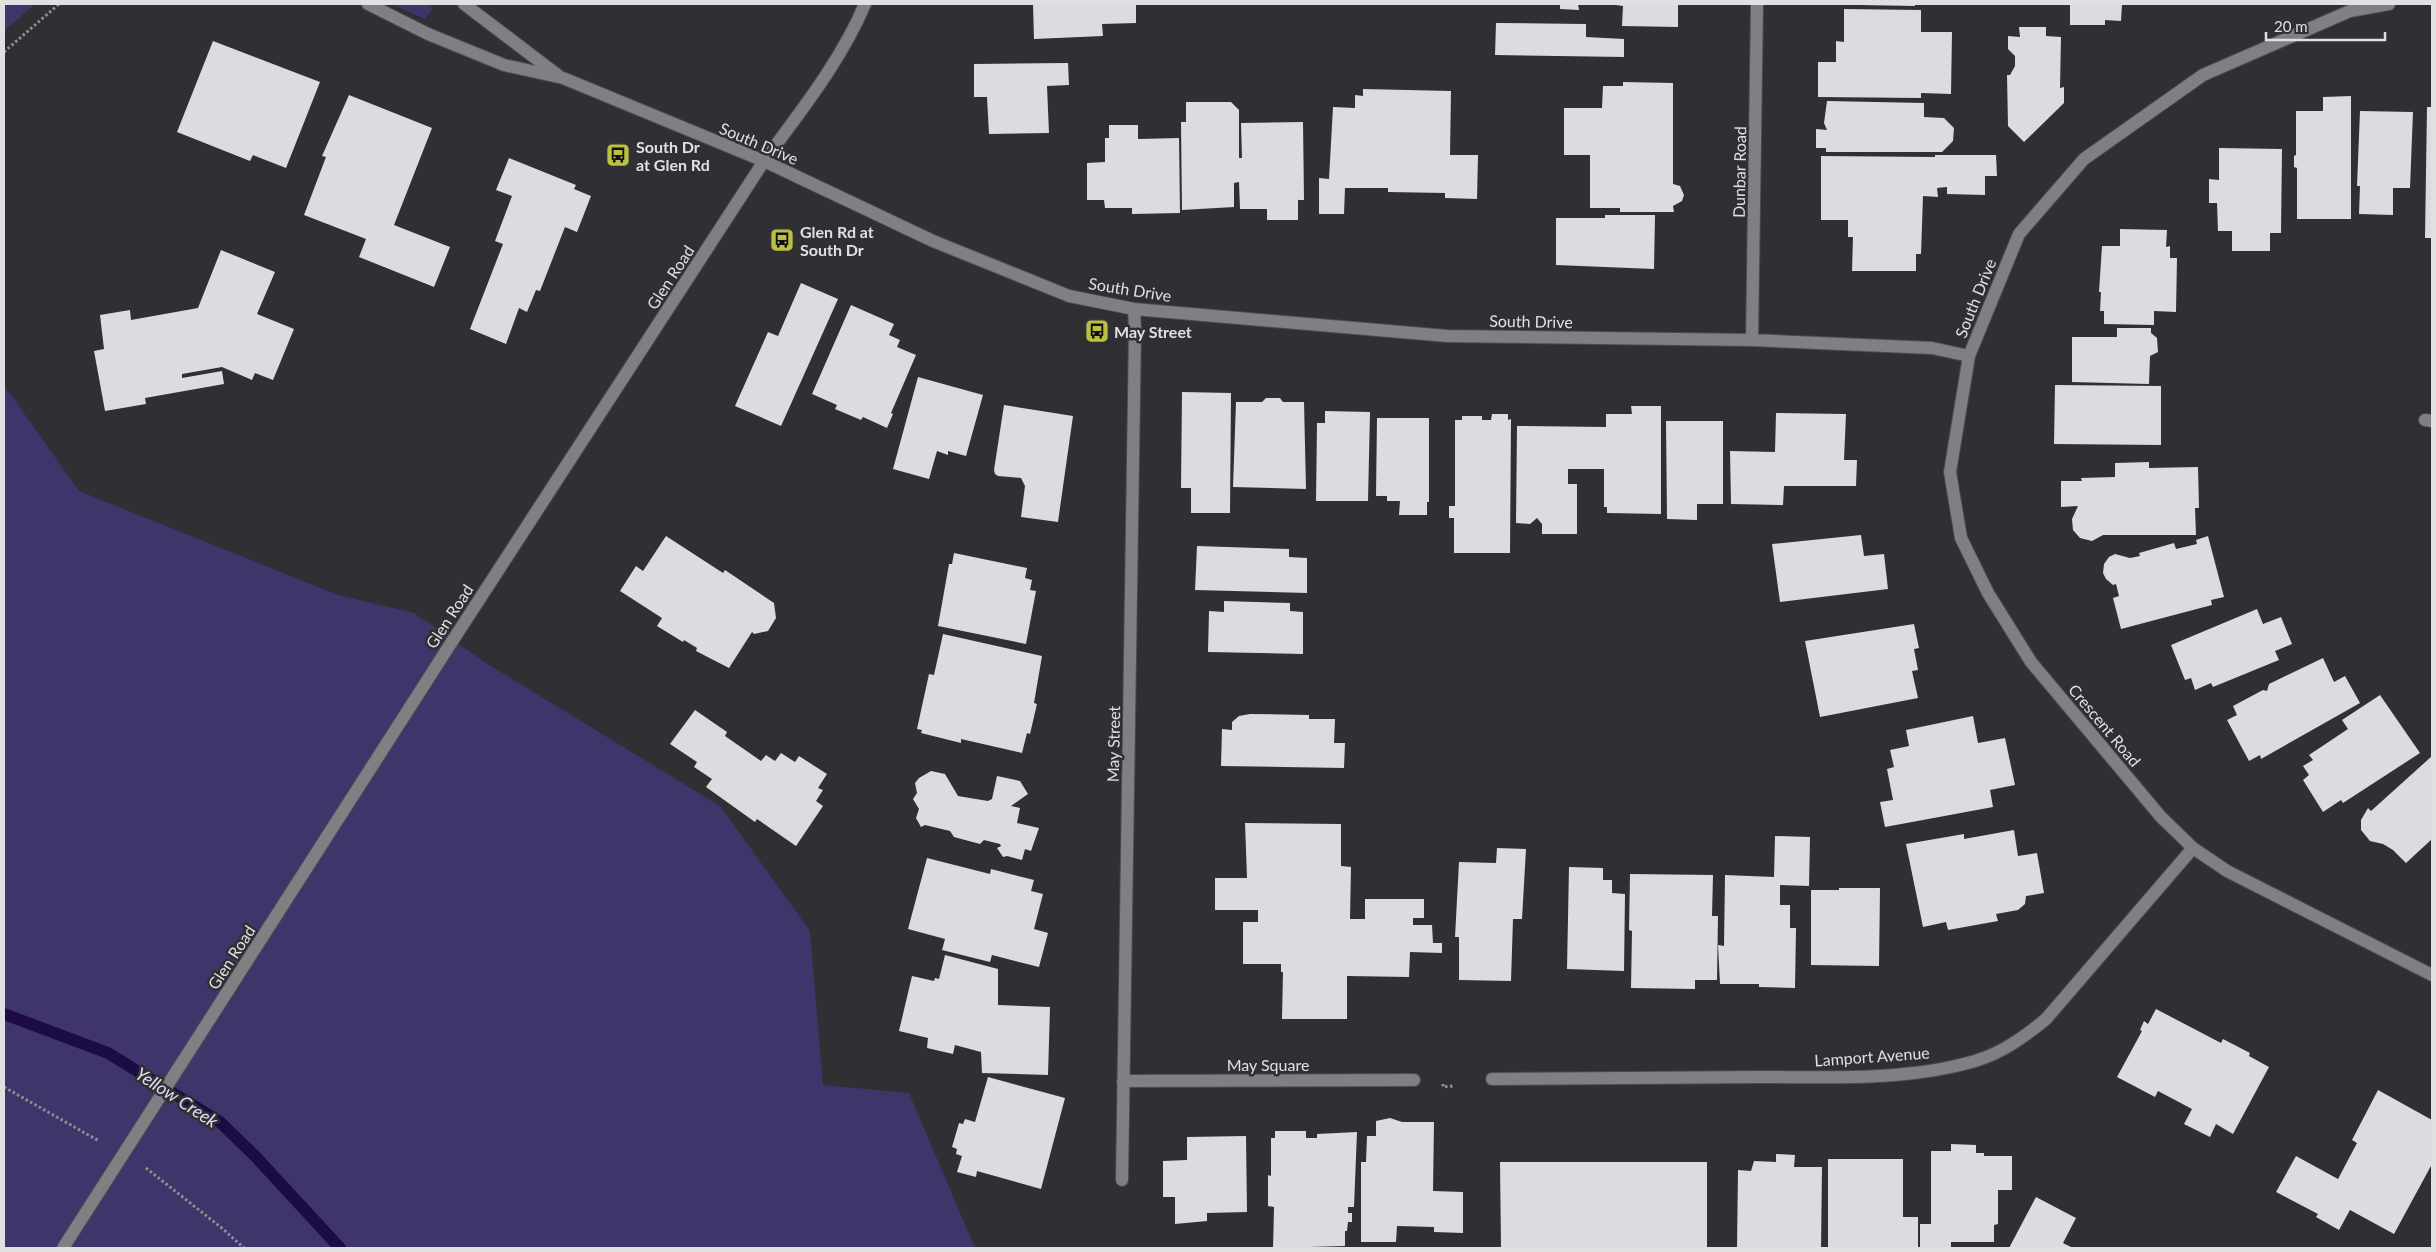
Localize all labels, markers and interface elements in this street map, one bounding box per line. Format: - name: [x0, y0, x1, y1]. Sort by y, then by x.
- scale bar: [2266, 10, 2385, 42]
- text: 20 m: [2274, 17, 2308, 35]
- street label: South Drive: [717, 118, 801, 168]
- street label: Dunbar Road: [1729, 126, 1749, 218]
- place label: South Dr at Glen Rd: [636, 137, 710, 174]
- bus stop icon: South Dr at Glen Rd: [605, 142, 631, 168]
- place label: Glen Rd at South Dr: [800, 222, 874, 259]
- bus stop icon: Glen Rd at South Dr: [769, 227, 795, 253]
- street label: Glen Road: [642, 241, 698, 313]
- street label: South Drive: [1951, 256, 1999, 340]
- street label: South Drive: [1087, 273, 1173, 305]
- street label: South Drive: [1489, 311, 1573, 331]
- bus stop icon: May Street: [1084, 318, 1110, 344]
- place label: May Street: [1114, 322, 1192, 341]
- street label: Glen Road: [421, 580, 477, 652]
- street label: Crescent Road: [2065, 680, 2145, 770]
- street label: May Street: [1103, 705, 1123, 782]
- street label: Glen Road: [203, 921, 259, 993]
- street label: Lamport Avenue: [1814, 1042, 1930, 1070]
- street label: May Square: [1227, 1055, 1309, 1074]
- water label: Yellow Creek: [131, 1062, 223, 1132]

